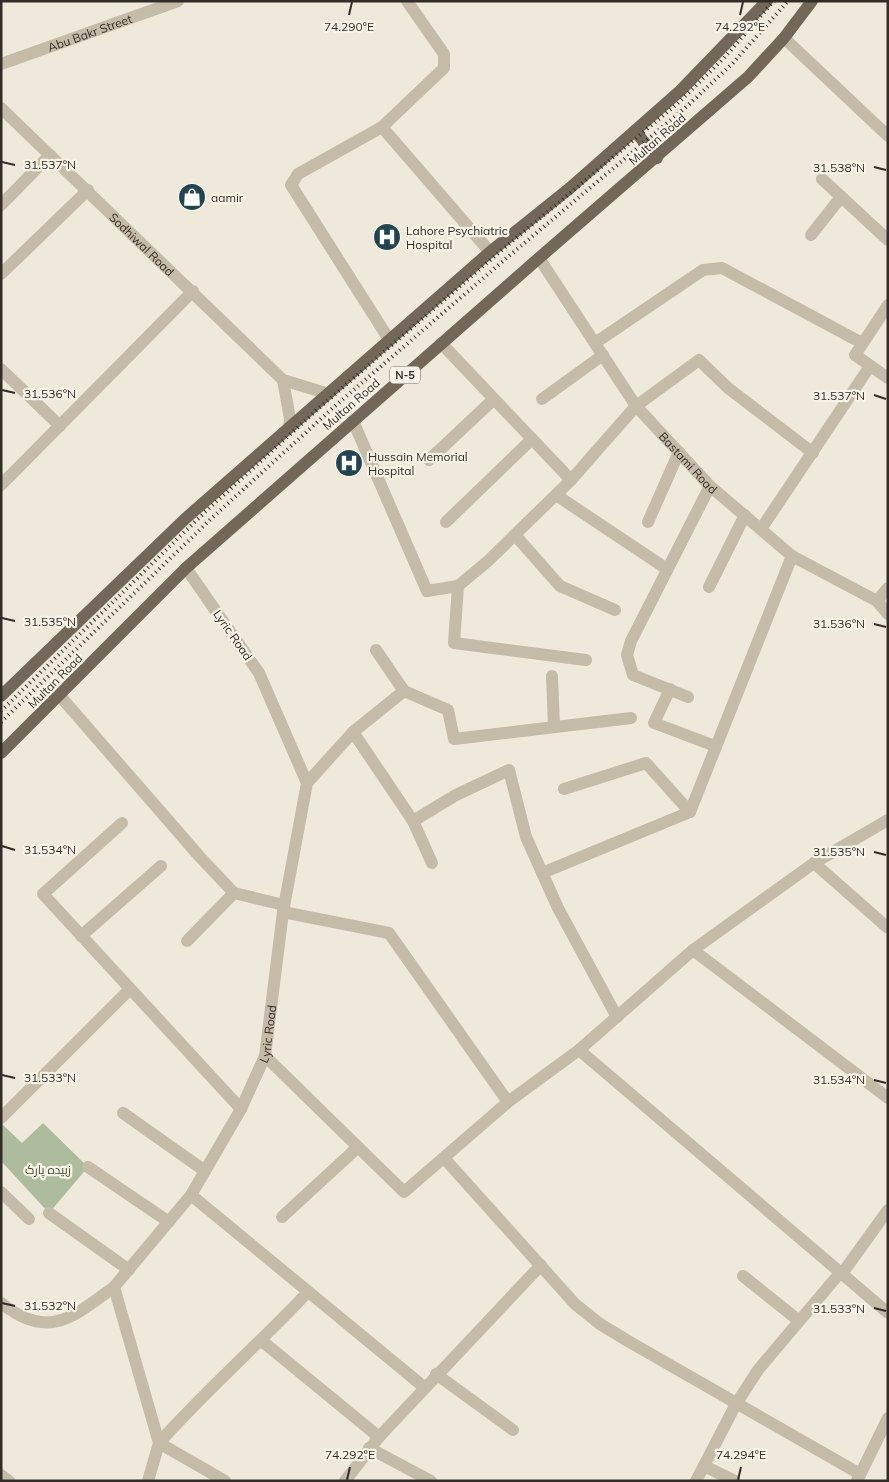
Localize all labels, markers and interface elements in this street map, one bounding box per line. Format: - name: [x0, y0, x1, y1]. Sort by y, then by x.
- street label: Abu Bakr Street: [45, 11, 134, 54]
- text: 74.290°E: [324, 19, 374, 34]
- text: 74.292°E: [715, 19, 765, 34]
- street label: Multan Road: [625, 110, 689, 168]
- text: 31.537°N: [24, 157, 76, 172]
- text: 31.538°N: [813, 160, 865, 175]
- shop icon: aamir: [177, 182, 207, 212]
- place label: aamir: [211, 190, 244, 205]
- street label: Sodhiwal Road: [106, 209, 178, 279]
- hospital icon: Lahore Psychiatric Hospital: [372, 222, 402, 252]
- place label: Lahore Psychiatric Hospital: [406, 223, 508, 252]
- road number: N-5: [390, 366, 420, 384]
- street label: Multan Road: [319, 375, 383, 433]
- text: 31.536°N: [24, 386, 76, 401]
- text: 31.537°N: [813, 388, 865, 403]
- street label: Bastami Road: [656, 429, 721, 497]
- hospital icon: Hussain Memorial Hospital: [334, 448, 364, 478]
- place label: Hussain Memorial Hospital: [368, 449, 468, 478]
- street label: Lyric Road: [210, 607, 256, 663]
- text: 31.535°N: [24, 614, 76, 629]
- text: 31.536°N: [813, 616, 865, 631]
- street label: Multan Road: [25, 651, 85, 711]
- text: 31.534°N: [24, 842, 76, 857]
- text: 31.535°N: [813, 844, 865, 859]
- street label: Lyric Road: [255, 1004, 279, 1065]
- text: 31.533°N: [24, 1070, 76, 1085]
- text: 31.534°N: [813, 1072, 865, 1087]
- park label: زبیدہ پارک: [25, 1162, 71, 1179]
- text: 31.532°N: [24, 1298, 76, 1313]
- text: 31.533°N: [813, 1301, 865, 1316]
- text: 74.292°E: [325, 1447, 375, 1462]
- text: 74.294°E: [716, 1447, 766, 1462]

